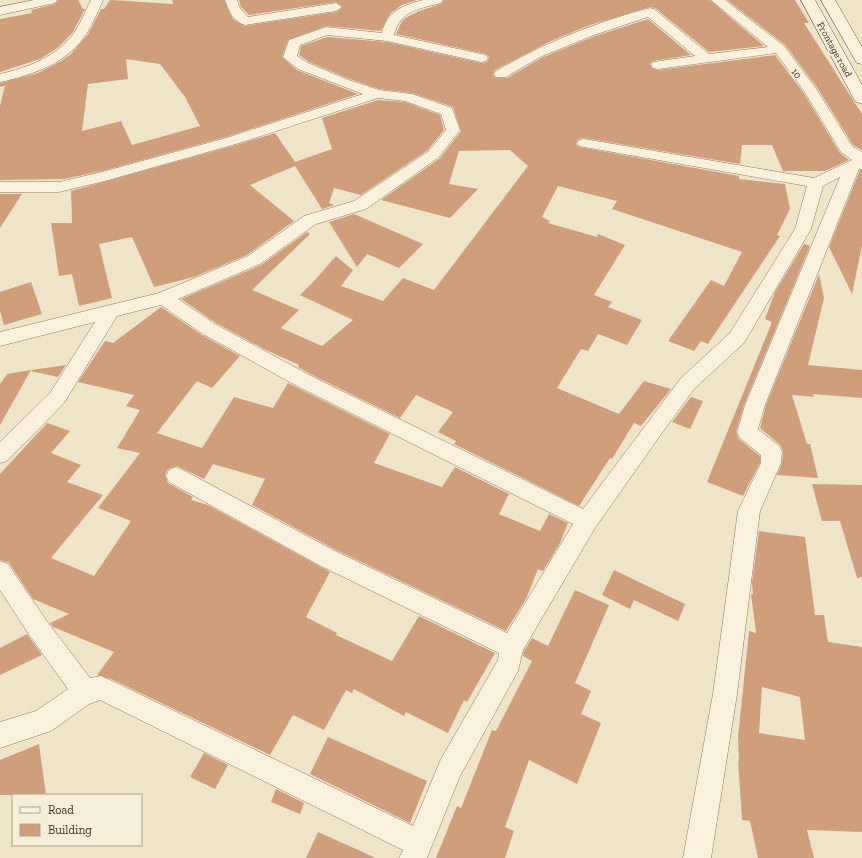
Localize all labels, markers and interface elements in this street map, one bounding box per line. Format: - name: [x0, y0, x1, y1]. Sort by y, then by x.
- street label: Frontage road: [814, 20, 854, 80]
- street label: 10: [789, 66, 804, 81]
- legend: [12, 794, 142, 846]
- text: Road: [48, 803, 74, 817]
- text: Building: [48, 823, 92, 837]

